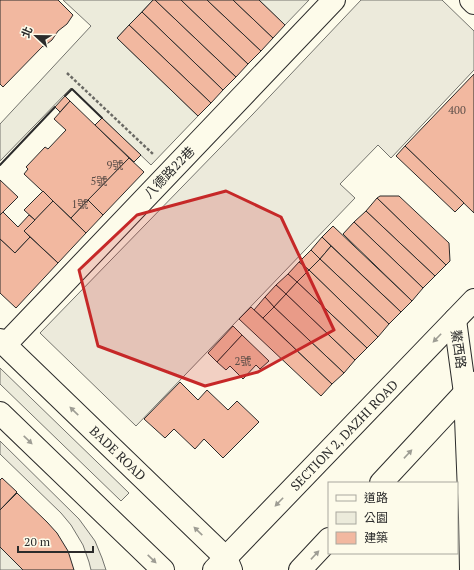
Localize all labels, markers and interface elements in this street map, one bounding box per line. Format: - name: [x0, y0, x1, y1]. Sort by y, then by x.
- north arrow: [16, 16, 56, 56]
- text: 北: [18, 25, 35, 40]
- house number: 400: [448, 103, 466, 117]
- street label: 八德路22巷: [140, 142, 198, 202]
- house number: 9號: [107, 158, 123, 172]
- house number: 5號: [91, 174, 107, 188]
- house number: 1號: [72, 197, 88, 211]
- street label: 鰲西路: [447, 328, 471, 370]
- one-way arrow: [433, 333, 442, 343]
- house number: 2號: [235, 354, 251, 368]
- street label: SECTION 2, DAZHI ROAD: [286, 376, 402, 494]
- one-way arrow: [69, 407, 79, 416]
- street label: BADE ROAD: [86, 422, 150, 484]
- one-way arrow: [23, 435, 33, 445]
- one-way arrow: [403, 450, 412, 459]
- legend: [328, 482, 458, 554]
- text: 道路: [364, 490, 388, 505]
- one-way arrow: [275, 497, 284, 507]
- text: 公園: [364, 510, 388, 525]
- one-way arrow: [193, 526, 203, 536]
- scale bar: [18, 528, 93, 554]
- text: 建築: [364, 530, 388, 545]
- text: 20 m: [24, 534, 51, 549]
- one-way arrow: [310, 549, 319, 560]
- one-way arrow: [147, 554, 157, 564]

